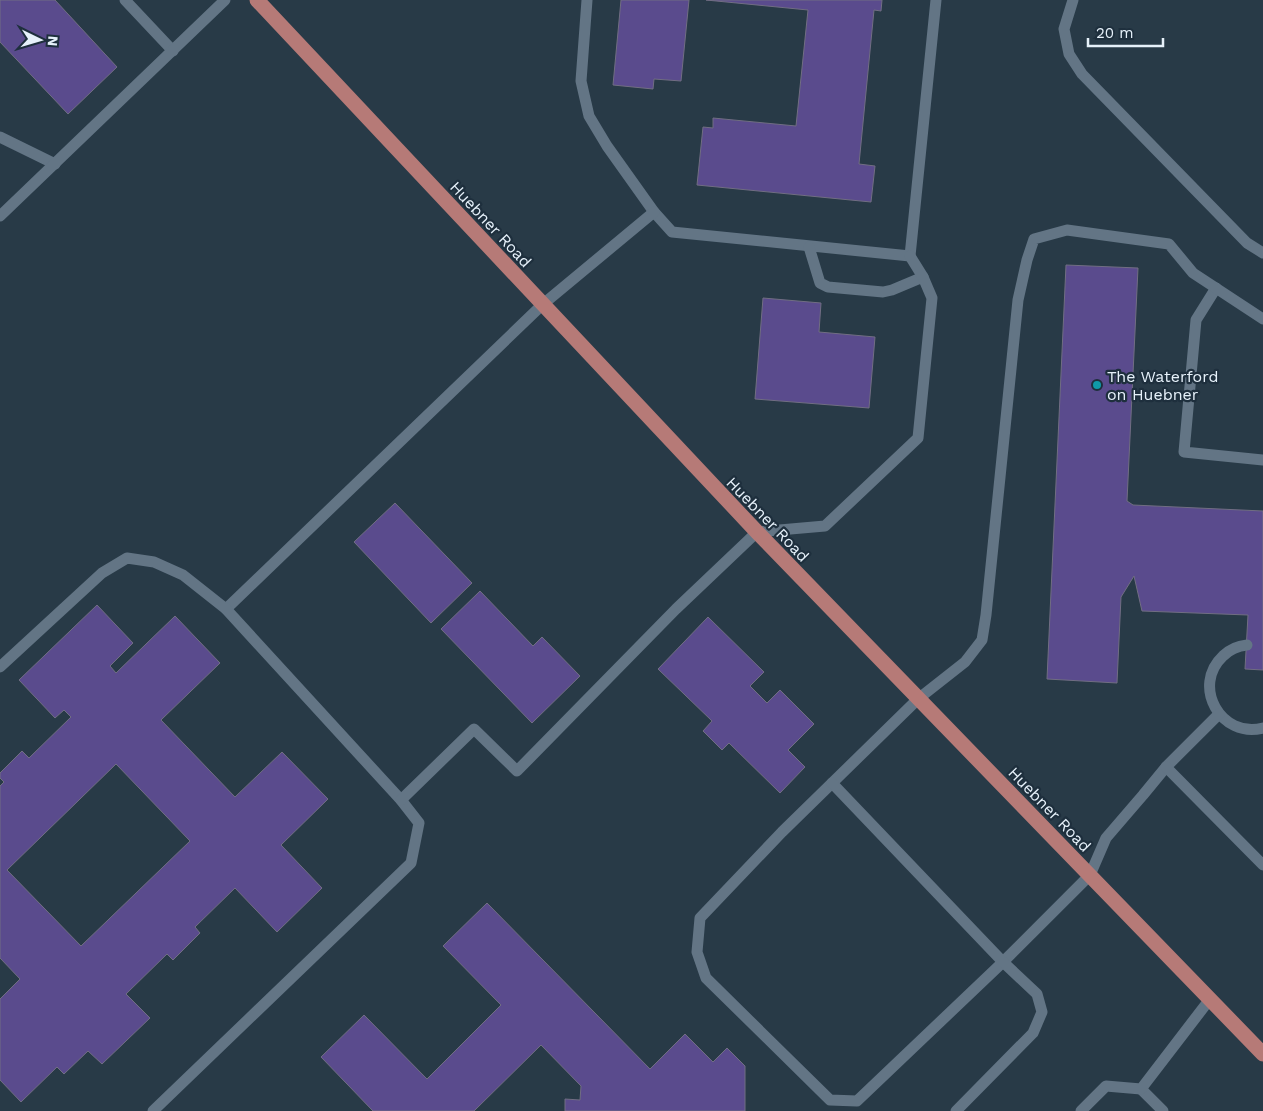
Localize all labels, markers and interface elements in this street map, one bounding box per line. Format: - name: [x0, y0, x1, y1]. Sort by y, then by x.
- north arrow: [15, 15, 65, 65]
- scale bar: [1088, 15, 1163, 47]
- text: 20 m: [1096, 24, 1134, 42]
- text: N: [45, 35, 61, 47]
- street label: Huebner Road: [446, 177, 535, 271]
- place label: The Waterford on Huebner: [1107, 367, 1218, 404]
- marker: The Waterford on Huebner: [1091, 379, 1103, 391]
- street label: Huebner Road: [722, 473, 813, 566]
- street label: Huebner Road: [1004, 763, 1095, 856]

